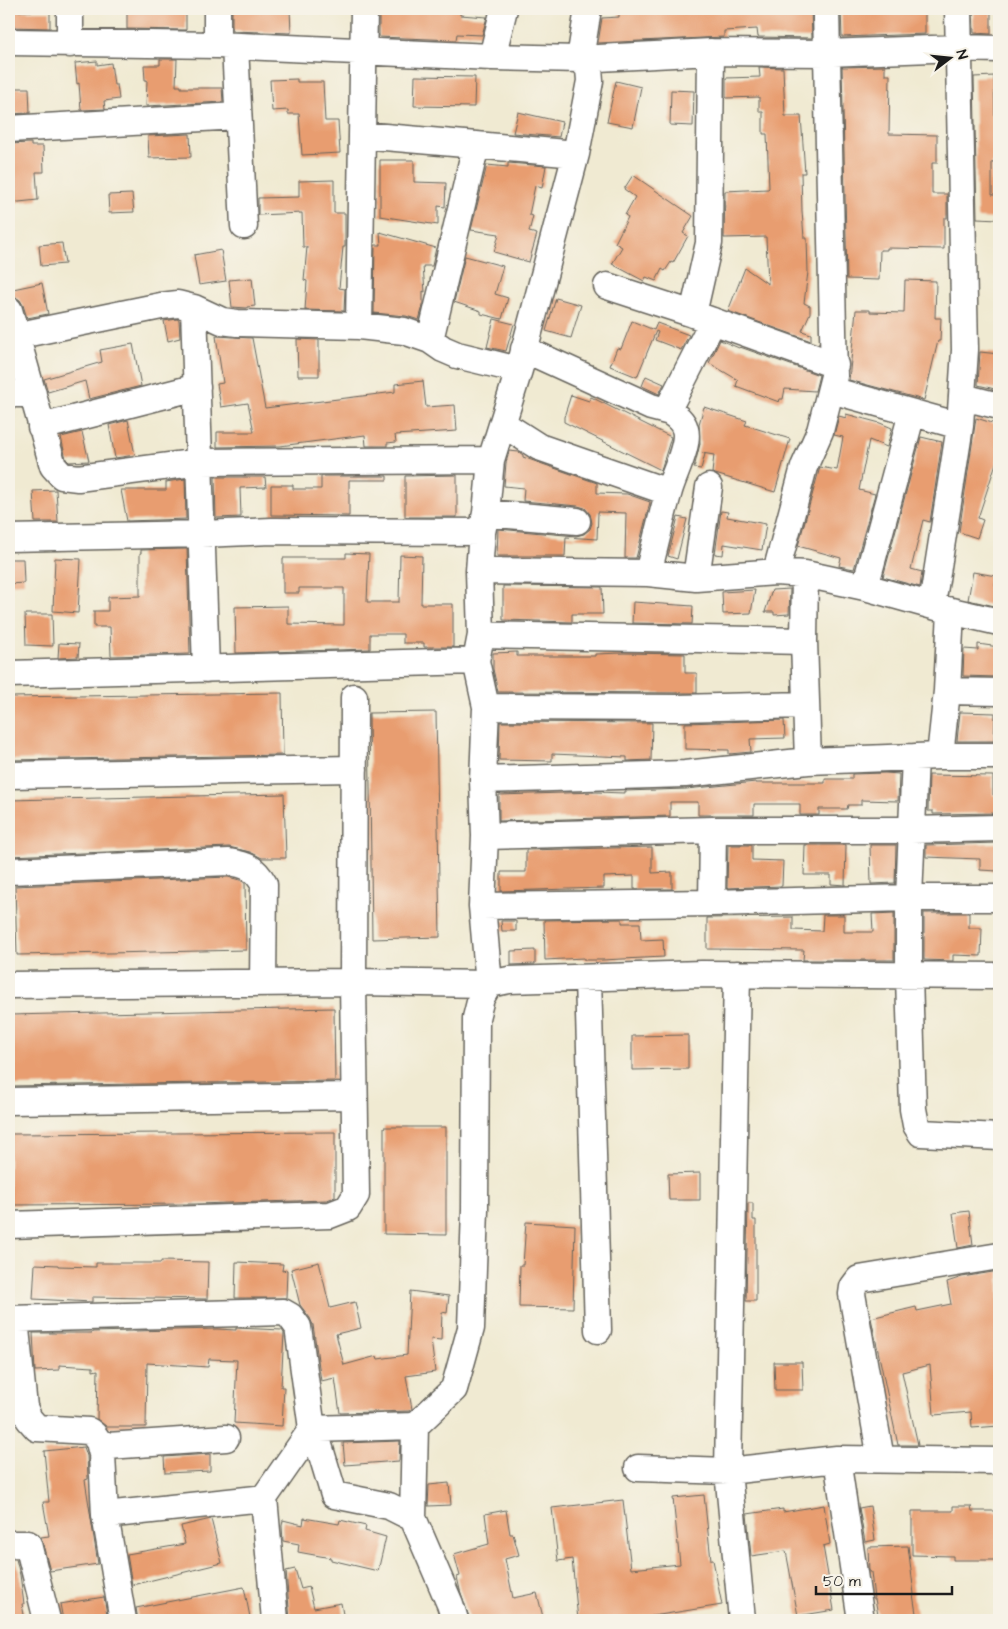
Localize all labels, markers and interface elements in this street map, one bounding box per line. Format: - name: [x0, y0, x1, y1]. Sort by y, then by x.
- north arrow: [926, 32, 976, 82]
- text: N: [951, 48, 972, 62]
- scale bar: [816, 1564, 952, 1596]
- text: 50 m: [823, 1571, 861, 1592]

